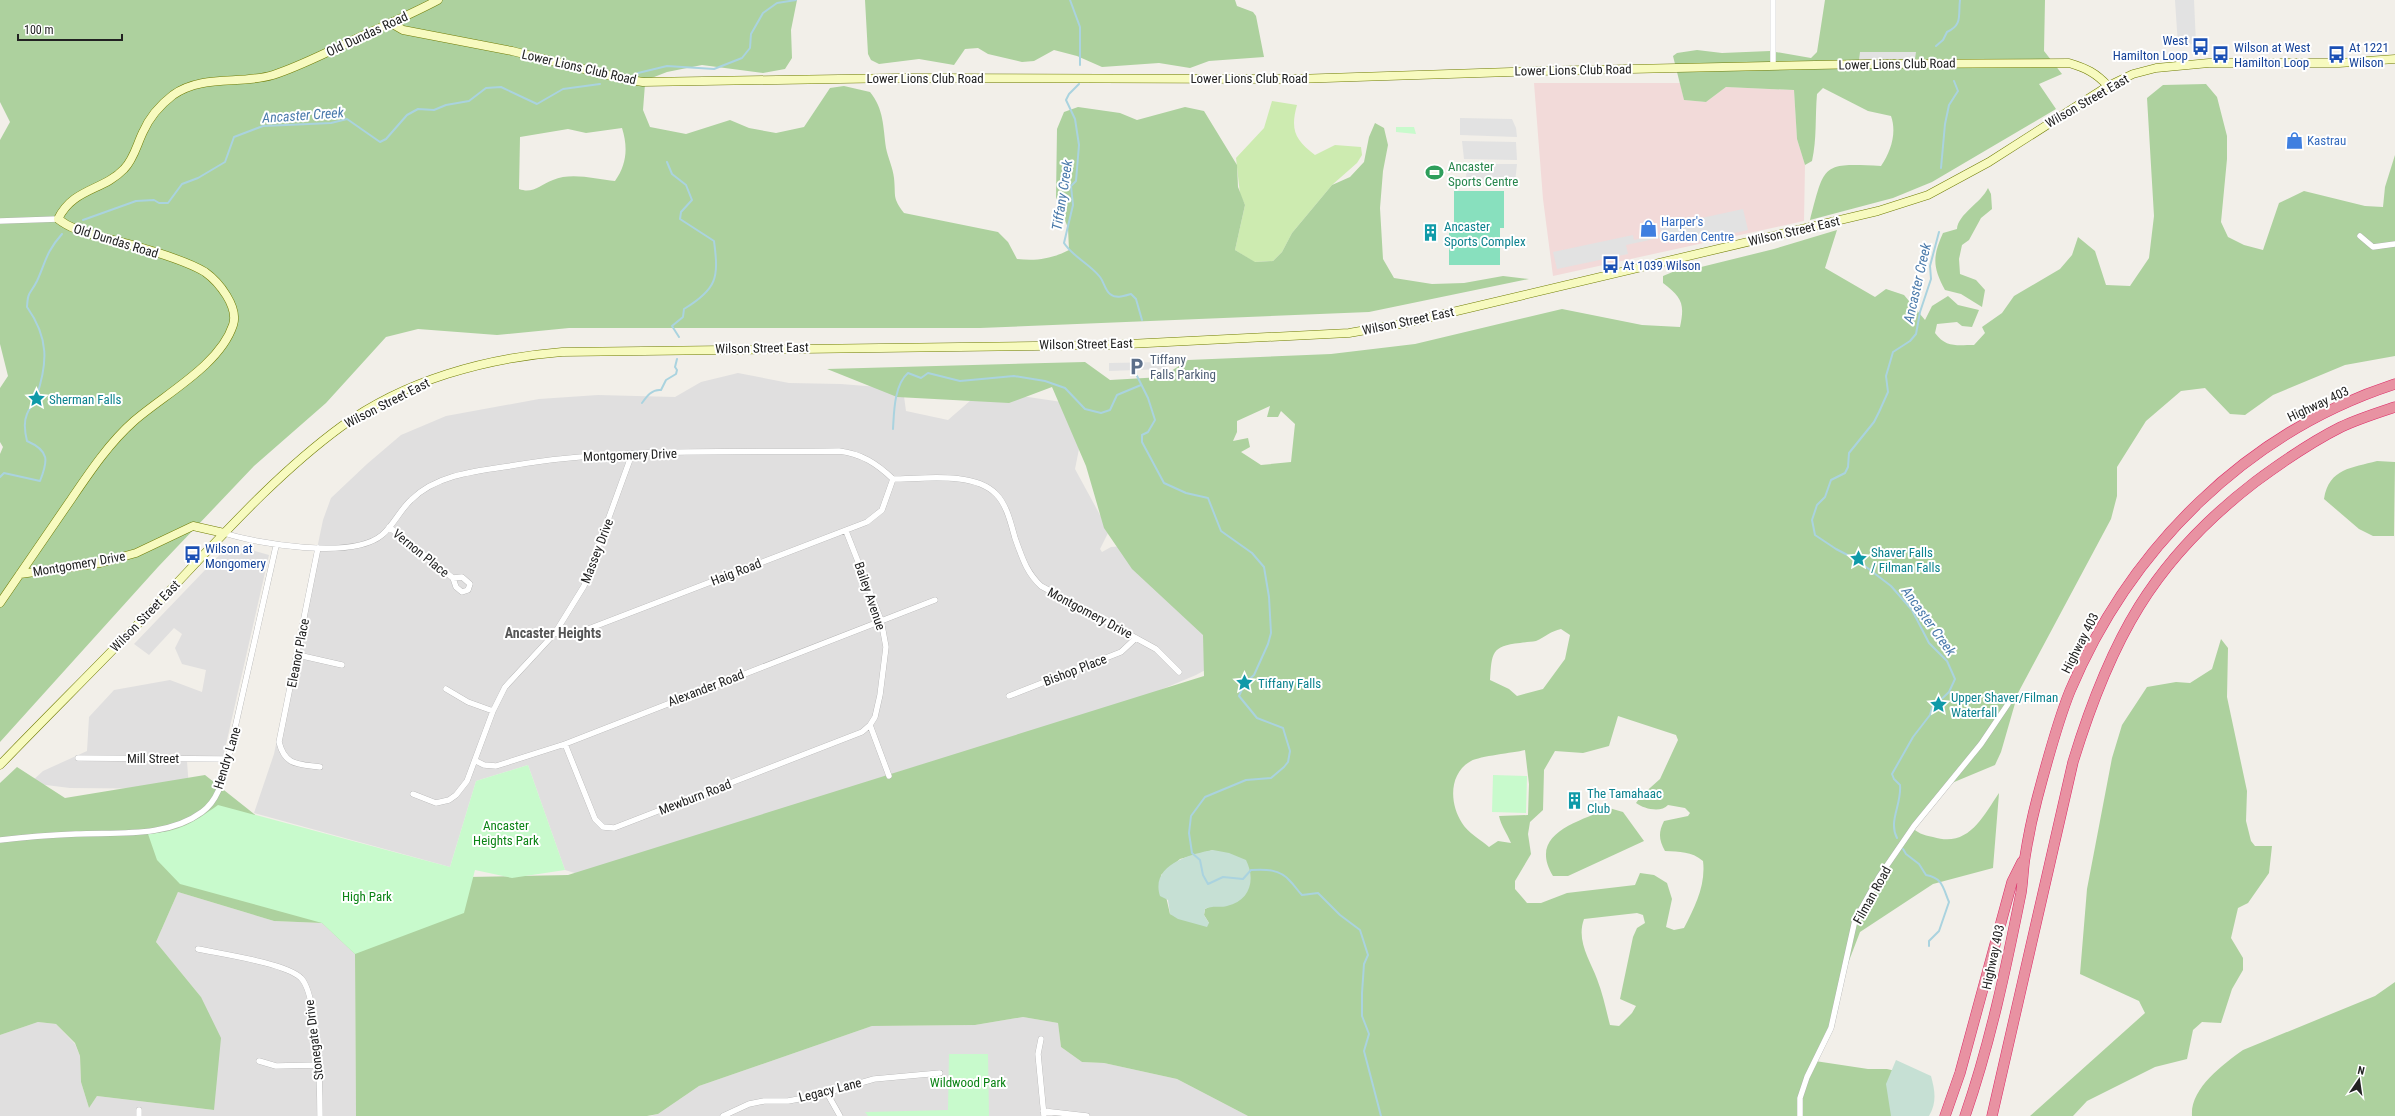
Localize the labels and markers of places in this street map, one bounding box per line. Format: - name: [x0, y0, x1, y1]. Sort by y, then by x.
- place label: West Hamilton Loop: [2113, 33, 2188, 63]
- bus stop icon: West Hamilton Loop: [2191, 37, 2211, 57]
- place label: Wilson at West Hamilton Loop: [2234, 40, 2310, 70]
- place label: At 1221 Wilson: [2349, 40, 2389, 70]
- bus stop icon: Wilson at West Hamilton Loop: [2211, 44, 2231, 64]
- bus stop icon: At 1221 Wilson: [2326, 44, 2346, 64]
- shop icon: Kastrau: [2284, 130, 2304, 150]
- place label: Kastrau: [2307, 133, 2346, 148]
- place label: Ancaster Sports Centre: [1448, 159, 1518, 189]
- sports icon: Ancaster Sports Centre: [1425, 163, 1445, 183]
- place label: Harper's Garden Centre: [1661, 214, 1734, 244]
- shop icon: Harper's Garden Centre: [1638, 218, 1658, 238]
- place label: Ancaster Sports Complex: [1444, 219, 1526, 249]
- building icon: Ancaster Sports Complex: [1421, 223, 1441, 243]
- bus stop icon: At 1039 Wilson: [1600, 255, 1620, 275]
- place label: At 1039 Wilson: [1623, 258, 1701, 273]
- place label: Tiffany Falls Parking: [1150, 352, 1216, 382]
- parking icon: Tiffany Falls Parking: [1127, 356, 1147, 376]
- place icon: Sherman Falls: [26, 389, 46, 409]
- place label: Sherman Falls: [49, 392, 122, 407]
- place label: Wilson at Mongomery: [205, 541, 267, 571]
- bus stop icon: Wilson at Mongomery: [182, 545, 202, 565]
- place label: Shaver Falls / Filman Falls: [1871, 545, 1941, 575]
- place icon: Shaver Falls / Filman Falls: [1848, 549, 1868, 569]
- place icon: Tiffany Falls: [1235, 673, 1255, 693]
- place label: Tiffany Falls: [1258, 676, 1321, 691]
- place label: Upper Shaver/Filman Waterfall: [1951, 690, 2058, 720]
- place icon: Upper Shaver/Filman Waterfall: [1928, 694, 1948, 714]
- place label: The Tamahaac Club: [1587, 786, 1662, 816]
- building icon: The Tamahaac Club: [1564, 790, 1584, 810]

